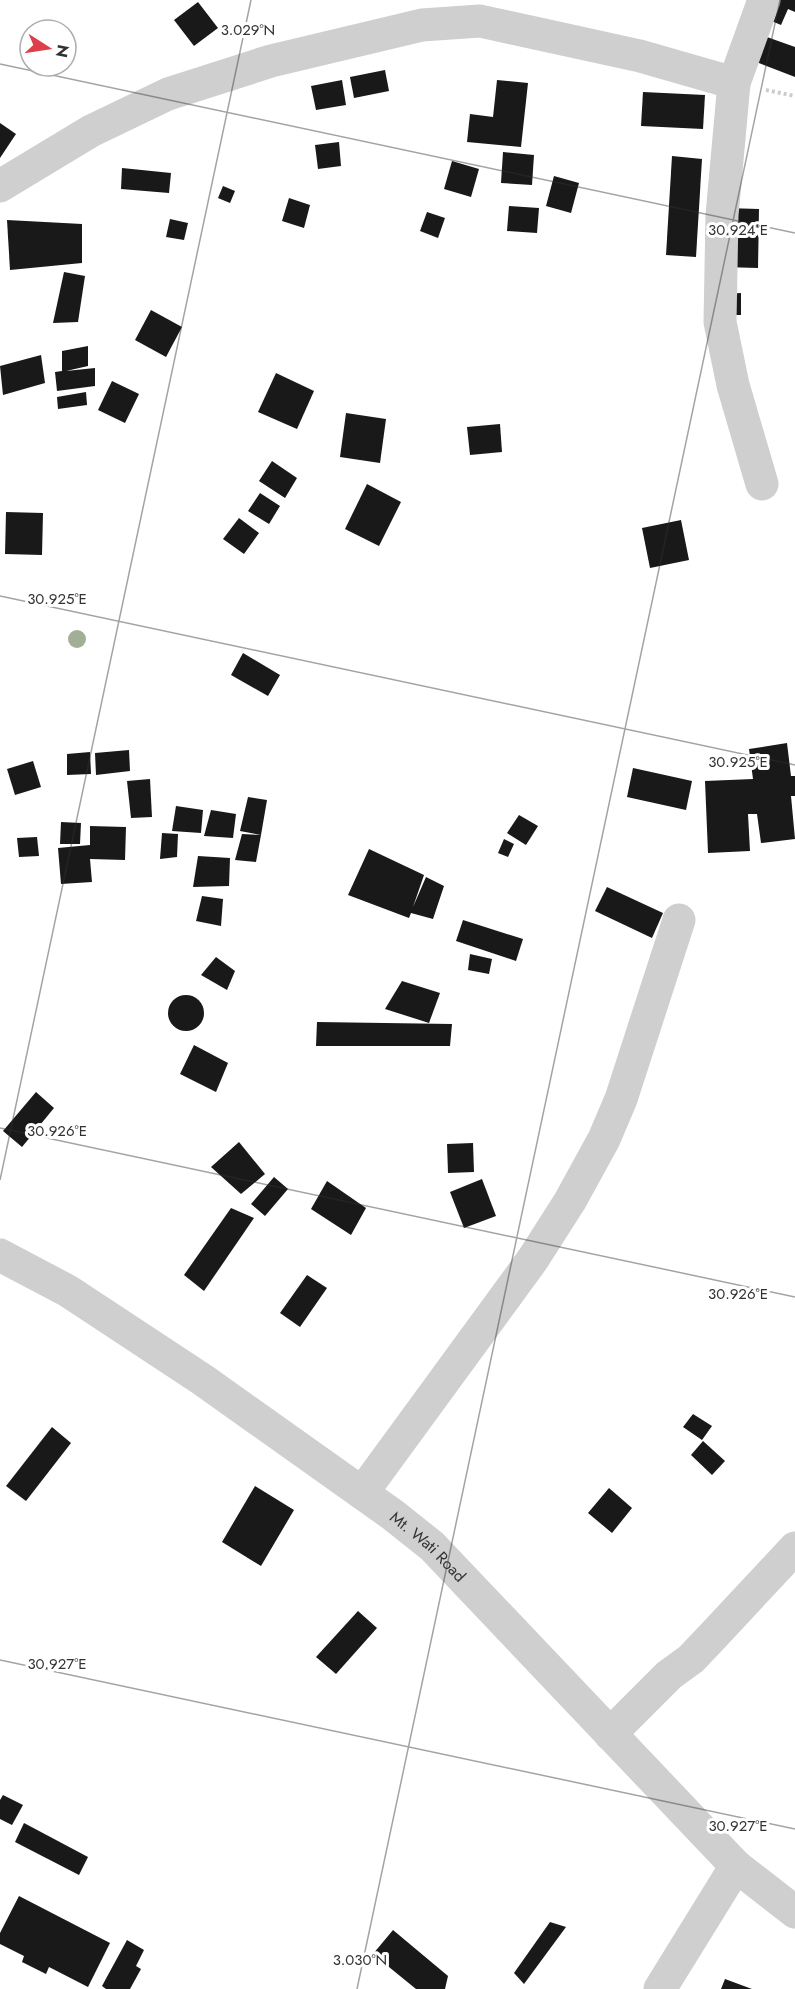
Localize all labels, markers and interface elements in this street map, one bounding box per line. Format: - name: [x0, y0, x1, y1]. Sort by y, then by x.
- north arrow: [18, 18, 78, 78]
- text: 3.029°N: [221, 19, 275, 41]
- text: N: [50, 42, 75, 60]
- text: 30.924°E: [708, 219, 768, 241]
- text: 30.925°E: [27, 588, 87, 610]
- text: 30.925°E: [708, 751, 768, 773]
- text: 30.926°E: [27, 1120, 87, 1142]
- text: 30.926°E: [708, 1283, 768, 1305]
- street label: Mt. Wati Road: [385, 1506, 472, 1587]
- text: 30.927°E: [27, 1653, 87, 1675]
- text: 30.927°E: [708, 1815, 768, 1837]
- text: 3.030°N: [333, 1949, 387, 1971]

